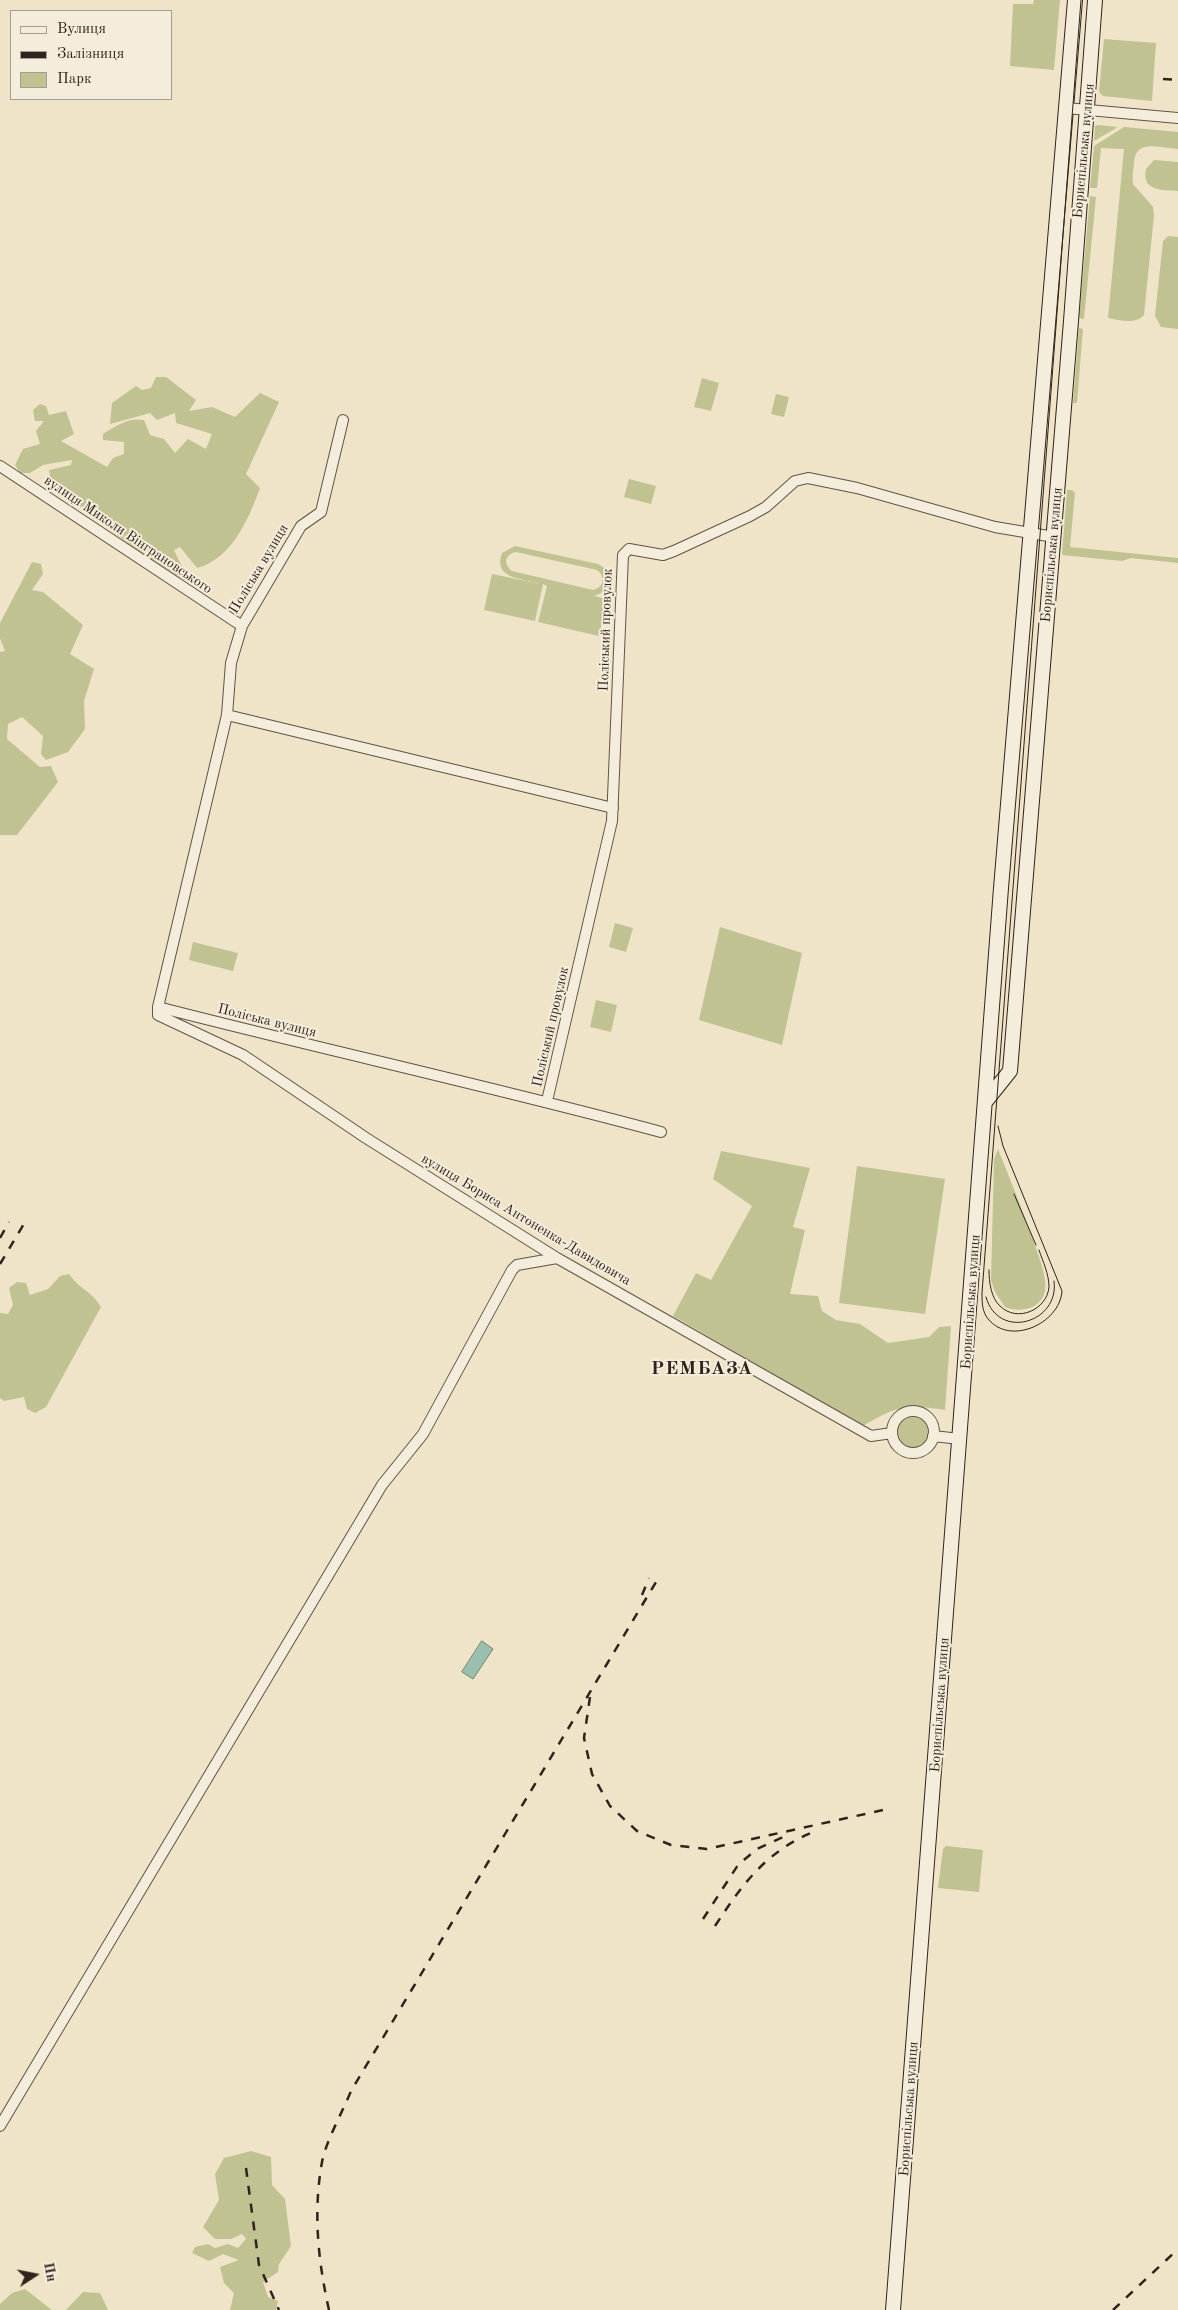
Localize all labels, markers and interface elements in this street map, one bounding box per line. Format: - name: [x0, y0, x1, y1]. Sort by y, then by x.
- legend: [10, 10, 172, 100]
- text: Вулиця: [57, 22, 106, 37]
- text: Залізниця: [57, 47, 124, 62]
- text: Парк: [57, 72, 92, 87]
- street label: Бориспільська вулиця: [1070, 83, 1098, 219]
- street label: вулиця Миколи Вінграновського: [41, 472, 215, 598]
- street label: Бориспільська вулиця: [1038, 487, 1066, 623]
- street label: Поліська вулиця: [226, 521, 292, 617]
- street label: Поліський провулок: [595, 568, 617, 692]
- street label: Поліський провулок: [529, 965, 573, 1089]
- street label: Поліська вулиця: [216, 1001, 318, 1041]
- street label: вулиця Бориса Антоненка-Давидовича: [418, 1151, 634, 1289]
- street label: Бориспільська вулиця: [958, 1234, 984, 1370]
- district label: РЕМБАЗА: [650, 1358, 754, 1380]
- street label: Бориспільська вулиця: [927, 1637, 953, 1773]
- street label: Бориспільська вулиця: [896, 2041, 922, 2177]
- north arrow: [10, 2250, 60, 2300]
- text: Пн: [41, 2261, 58, 2283]

